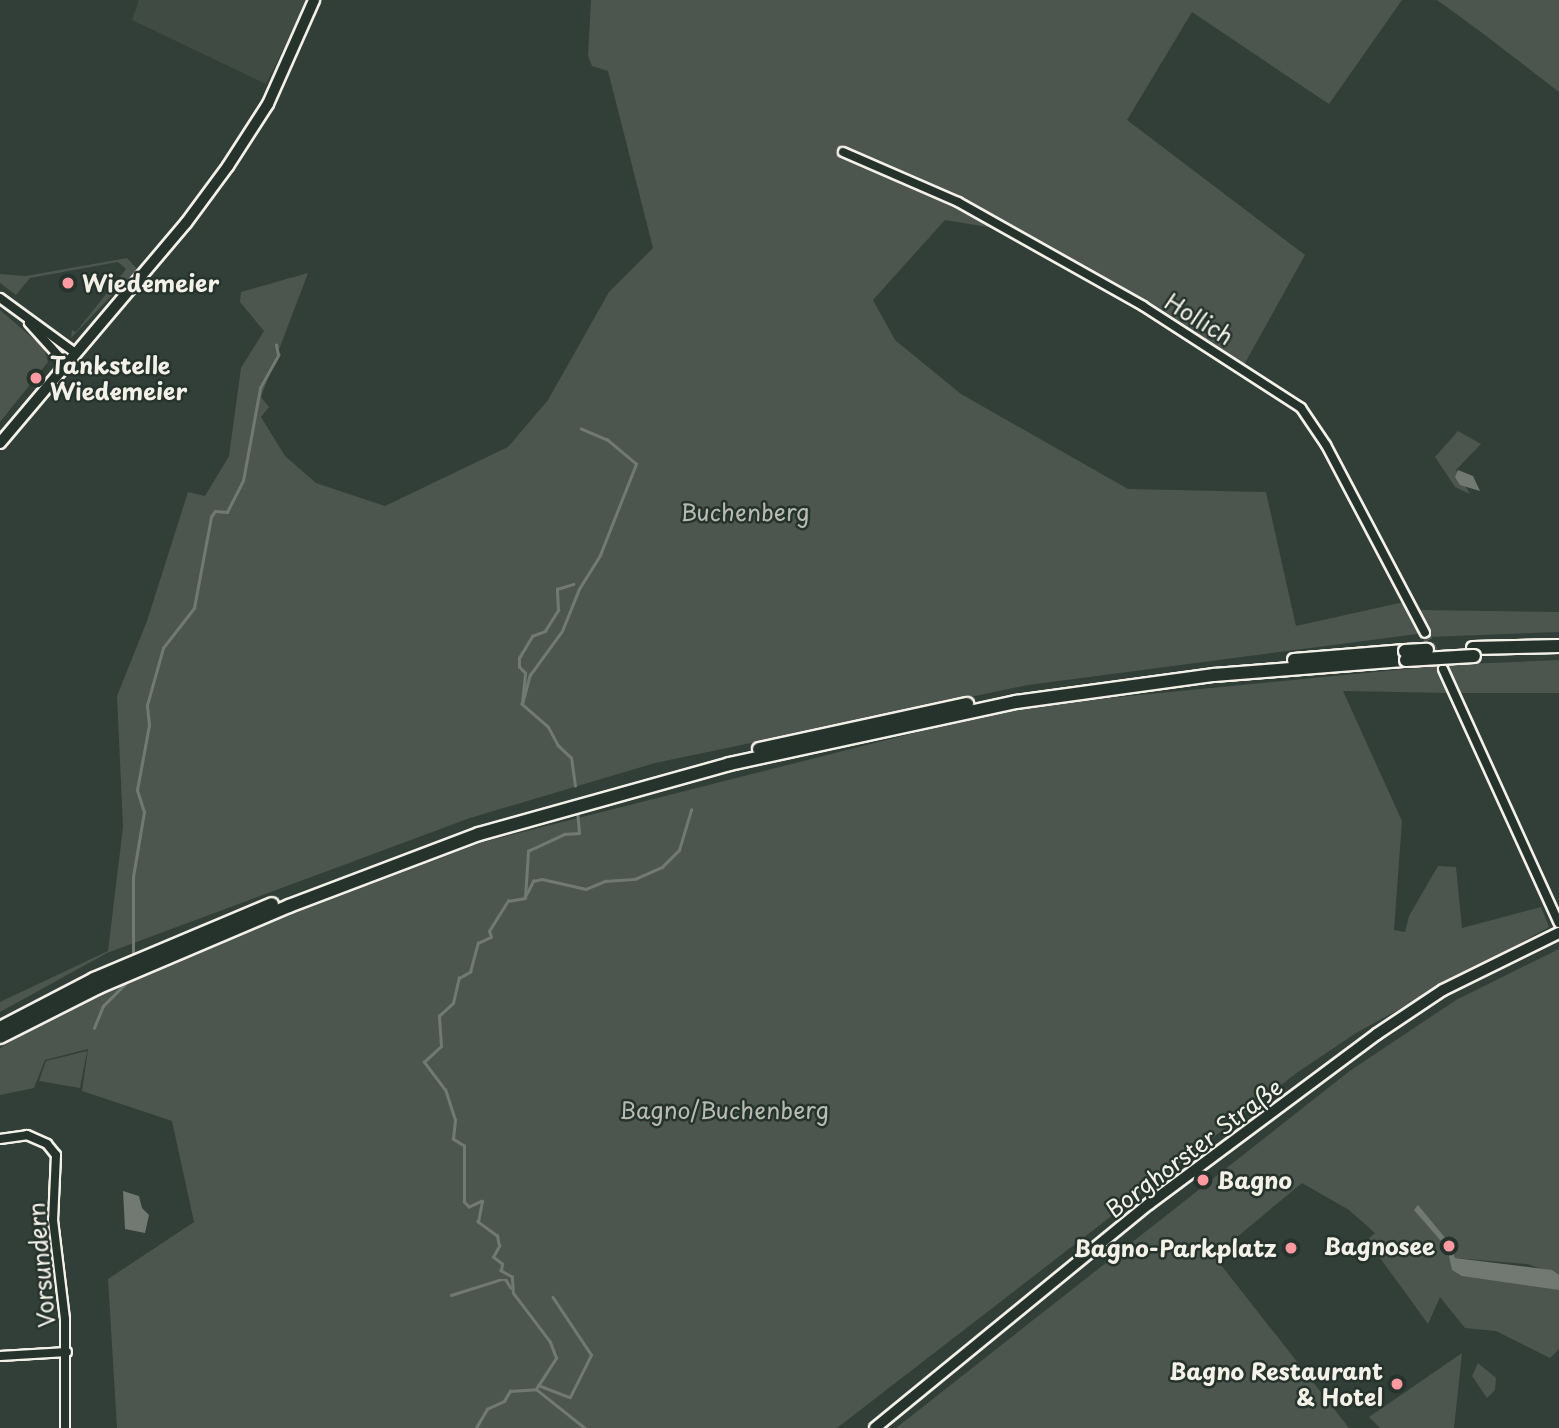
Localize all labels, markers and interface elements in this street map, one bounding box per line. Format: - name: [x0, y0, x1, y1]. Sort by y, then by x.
- place label: Wiedemeier: [82, 269, 219, 297]
- marker: Wiedemeier: [60, 275, 76, 291]
- street label: Hollich: [1160, 287, 1238, 351]
- place label: Tankstelle Wiedemeier: [50, 351, 187, 405]
- marker: Tankstelle Wiedemeier: [28, 370, 44, 386]
- park label: Buchenberg: [680, 498, 810, 526]
- street label: Borghorster Straße: [1100, 1072, 1288, 1224]
- park label: Bagno/Buchenberg: [619, 1096, 829, 1124]
- place label: Bagno: [1217, 1166, 1292, 1194]
- marker: Bagno: [1195, 1172, 1211, 1188]
- street label: Vorsundern: [22, 1201, 60, 1329]
- place label: Bagnosee: [1324, 1232, 1435, 1260]
- place label: Bagno-Parkplatz: [1074, 1234, 1277, 1262]
- marker: Bagnosee: [1441, 1238, 1457, 1254]
- marker: Bagno-Parkplatz: [1283, 1240, 1299, 1256]
- place label: Bagno Restaurant & Hotel: [1168, 1357, 1383, 1411]
- marker: Bagno Restaurant & Hotel: [1389, 1376, 1405, 1392]

